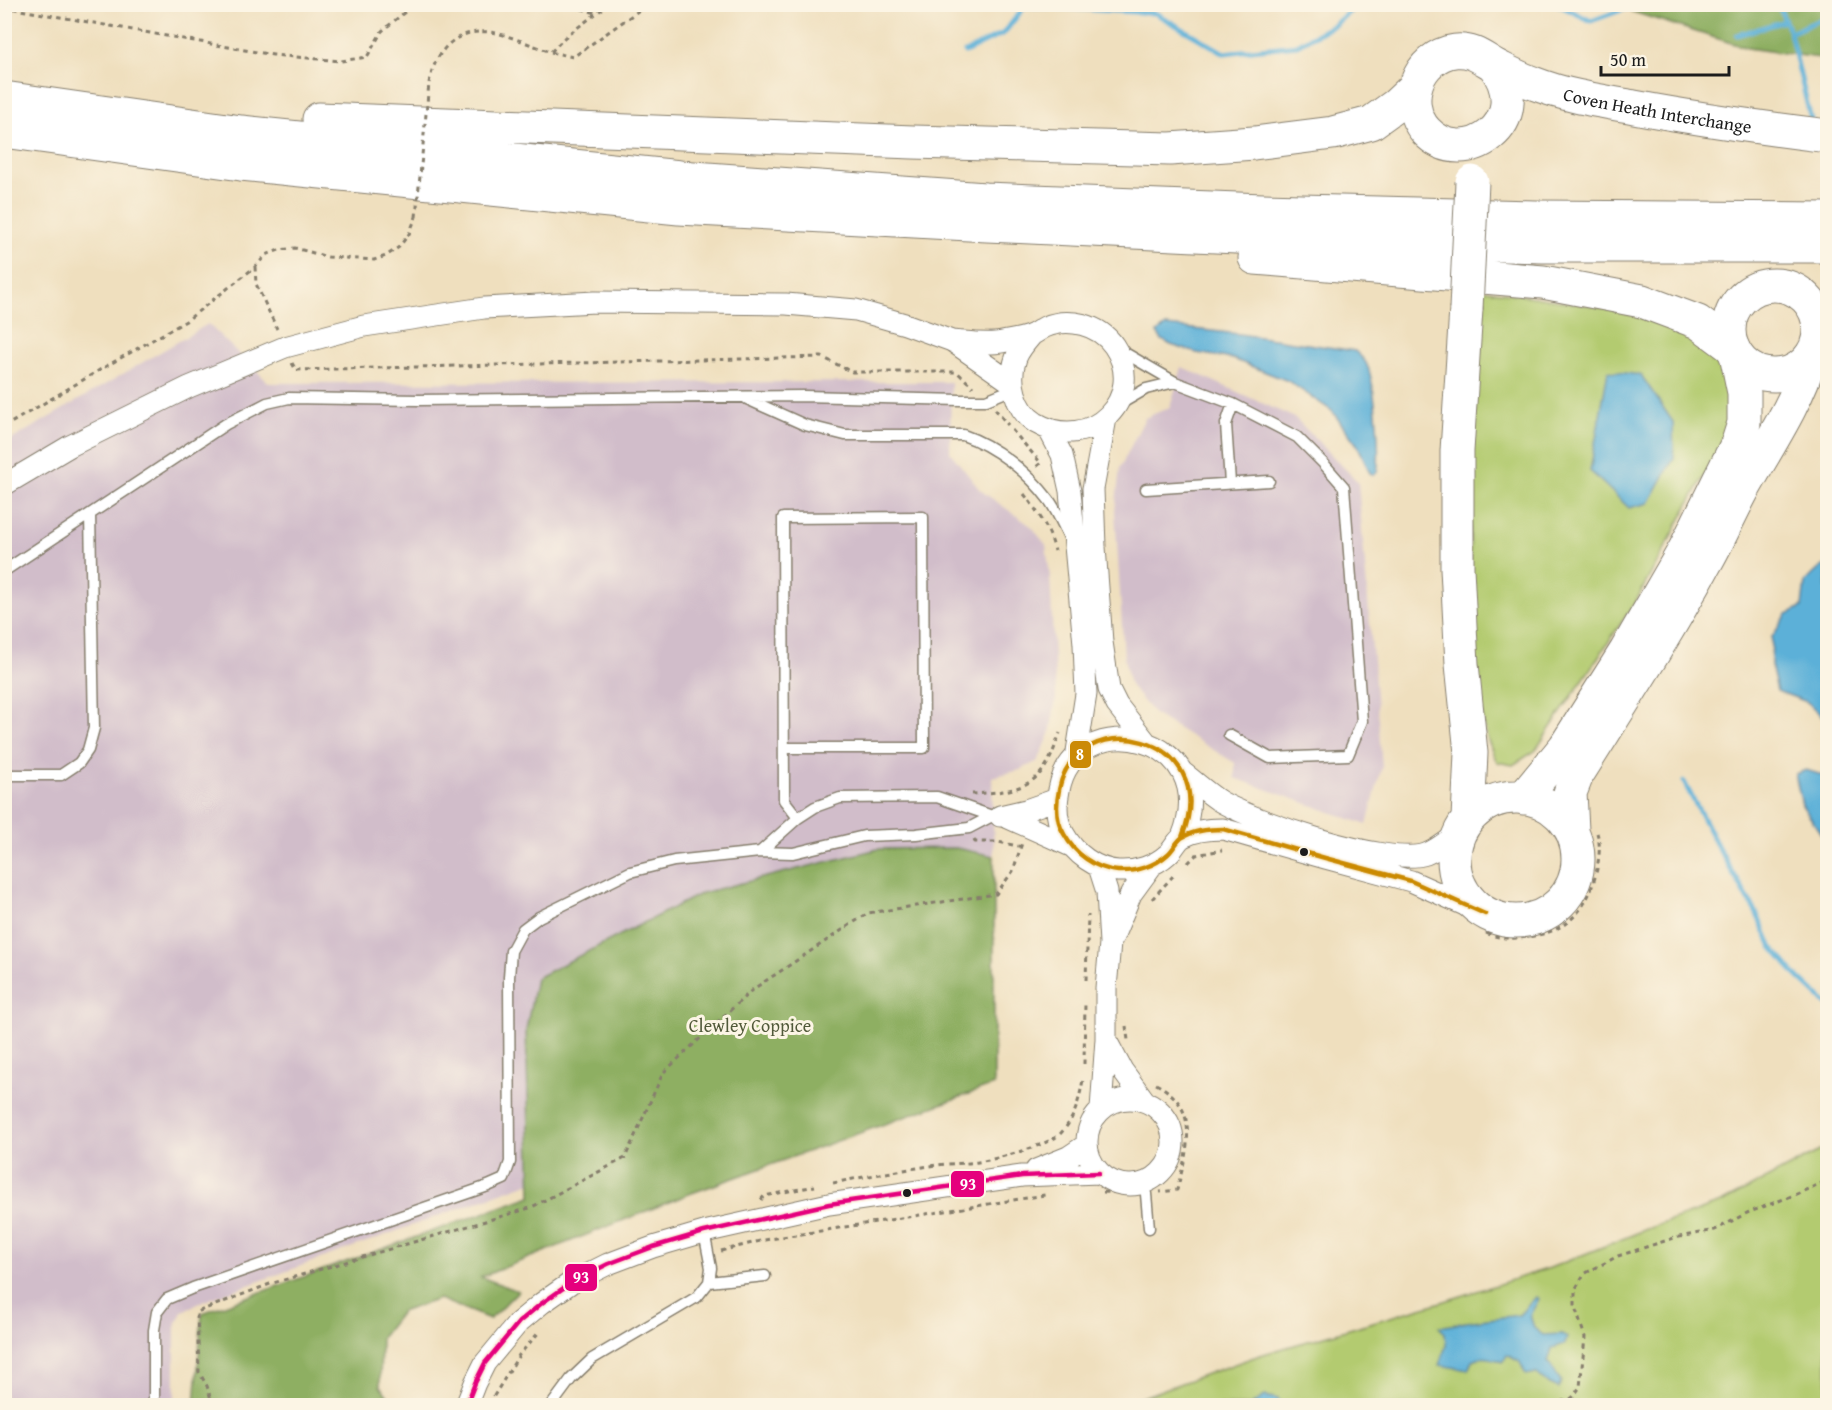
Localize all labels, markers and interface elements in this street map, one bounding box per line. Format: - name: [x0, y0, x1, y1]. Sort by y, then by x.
- scale bar: [1601, 39, 1728, 77]
- text: 50 m: [1610, 46, 1646, 73]
- street label: Coven Heath Interchange: [1561, 80, 1753, 139]
- line badge: 8: [1069, 740, 1092, 769]
- text: 8: [1076, 742, 1084, 766]
- unlabelled marker: [1298, 846, 1310, 858]
- park label: Clewley Coppice: [689, 1012, 811, 1039]
- line badge: 93: [950, 1170, 985, 1198]
- text: 93: [960, 1172, 976, 1196]
- unlabelled marker: [901, 1187, 913, 1199]
- line badge: 93: [564, 1263, 598, 1292]
- text: 93: [573, 1265, 589, 1289]

